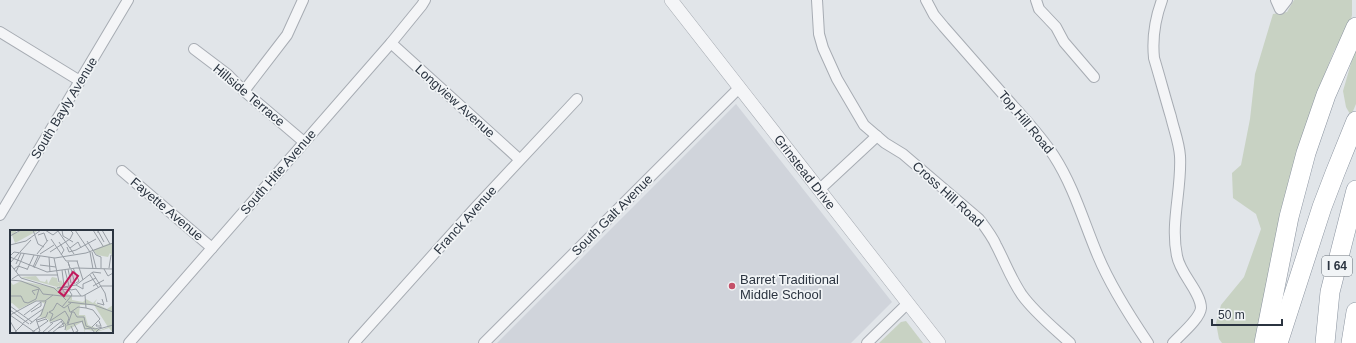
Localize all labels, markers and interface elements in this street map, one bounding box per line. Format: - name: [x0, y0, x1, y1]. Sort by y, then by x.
- street label: South Bayly Avenue: [28, 54, 100, 162]
- street label: Hillside Terrace: [210, 61, 288, 129]
- street label: Longview Avenue: [412, 61, 498, 141]
- street label: Top Hill Road: [995, 88, 1057, 156]
- street label: South Hite Avenue: [237, 127, 319, 217]
- street label: Grinstead Drive: [771, 132, 839, 212]
- street label: Cross Hill Road: [909, 158, 987, 230]
- street label: South Galt Avenue: [568, 171, 656, 259]
- street label: Fayette Avenue: [128, 174, 206, 244]
- street label: Franck Avenue: [430, 183, 500, 257]
- inset map: [10, 230, 113, 333]
- road number: I 64: [1322, 256, 1352, 276]
- place label: Barret Traditional Middle School: [740, 272, 839, 302]
- marker: Barret Traditional Middle School: [727, 281, 737, 291]
- scale bar: [1212, 301, 1282, 327]
- text: 50 m: [1218, 308, 1245, 322]

